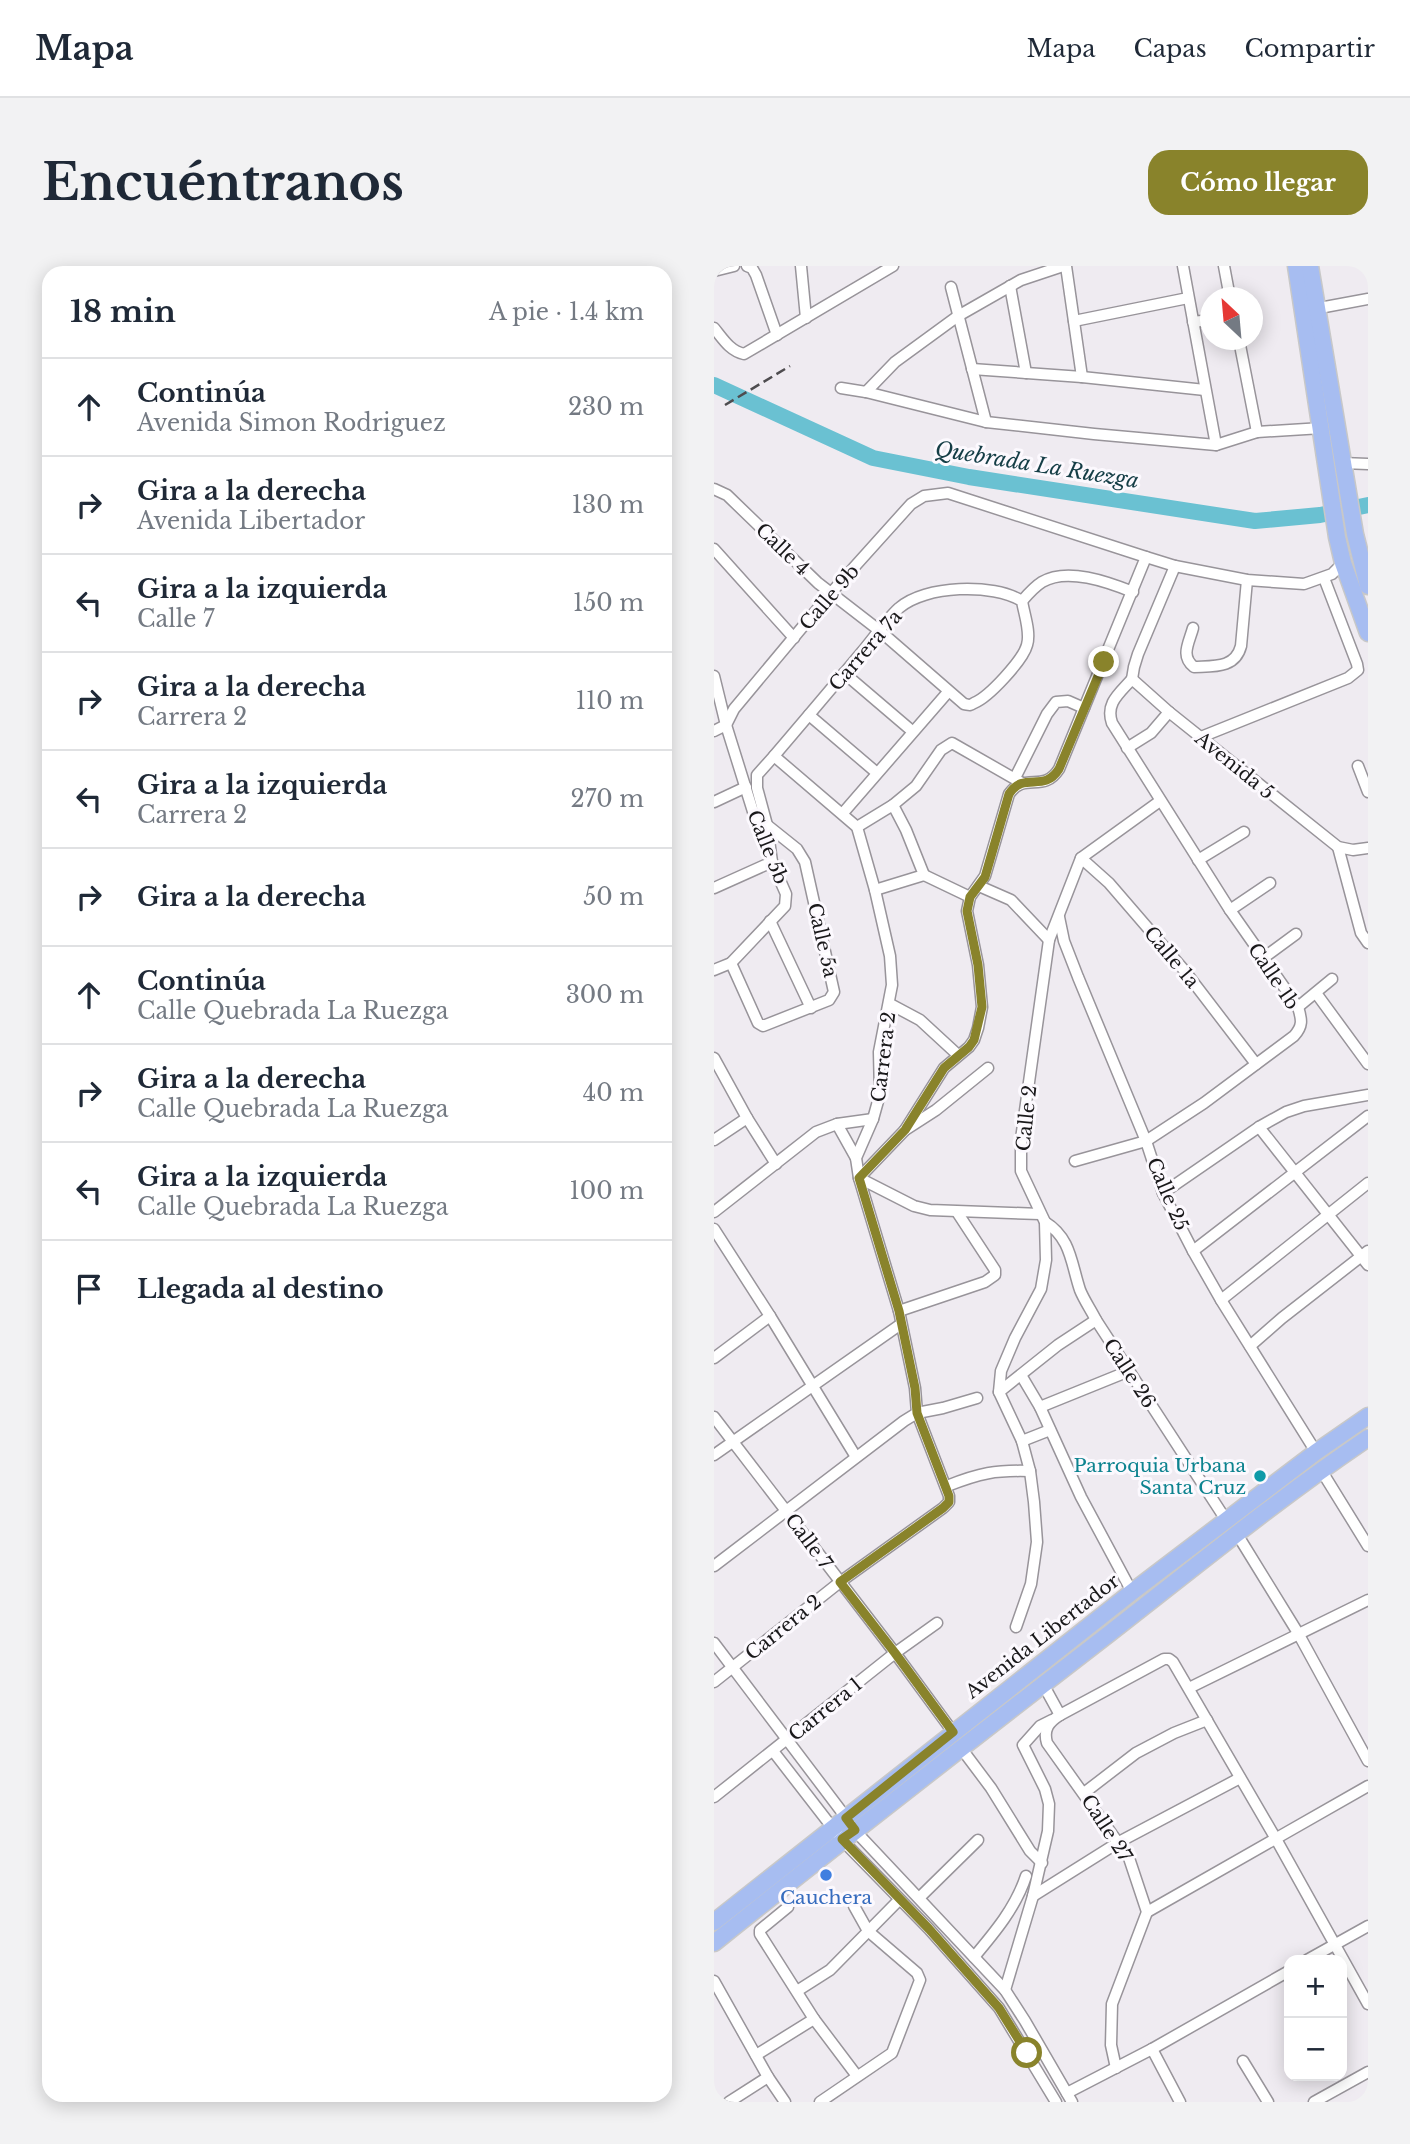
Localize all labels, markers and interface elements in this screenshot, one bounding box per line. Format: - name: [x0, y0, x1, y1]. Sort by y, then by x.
- text: Mapa: [35, 28, 134, 69]
- text: Mapa: [1026, 34, 1096, 63]
- text: Capas: [1134, 34, 1207, 63]
- text: Compartir: [1245, 34, 1375, 63]
- button: Cómo llegar: [1148, 150, 1368, 215]
- text: Encuéntranos: [42, 152, 404, 213]
- north arrow: [1200, 287, 1263, 350]
- text: 18 min: [70, 293, 176, 330]
- text: A pie · 1.4 km: [489, 298, 644, 326]
- text: Continúa: [137, 377, 266, 409]
- icon: ahead: [70, 388, 108, 426]
- text: 230 m: [568, 393, 644, 421]
- text: Avenida Simon Rodriguez: [137, 409, 446, 437]
- water label: Quebrada La Ruezga: [933, 436, 1141, 494]
- text: Gira a la derecha: [137, 475, 366, 507]
- icon: right: [70, 486, 108, 524]
- text: 130 m: [572, 491, 644, 519]
- text: Avenida Libertador: [137, 507, 365, 535]
- street label: Calle 4: [751, 518, 814, 580]
- street label: Calle 9b: [795, 560, 864, 635]
- text: Gira a la izquierda: [137, 573, 387, 605]
- icon: left: [70, 584, 108, 622]
- text: 150 m: [573, 589, 644, 617]
- text: Calle 7: [137, 605, 214, 633]
- street label: Carrera 7a: [824, 605, 907, 695]
- route end: [1088, 646, 1119, 677]
- text: Gira a la derecha: [137, 671, 366, 703]
- icon: right: [70, 682, 108, 720]
- text: 110 m: [576, 687, 644, 715]
- text: Carrera 2: [137, 703, 247, 731]
- street label: Avenida 5: [1190, 726, 1279, 804]
- text: Gira a la izquierda: [137, 769, 387, 801]
- icon: left: [70, 780, 108, 818]
- text: 270 m: [571, 785, 644, 813]
- text: Carrera 2: [137, 801, 247, 829]
- street label: Calle 5b: [742, 807, 793, 888]
- icon: right: [70, 878, 108, 916]
- text: Gira a la derecha: [137, 881, 366, 913]
- text: 50 m: [583, 883, 644, 911]
- street label: Calle 5a: [803, 901, 842, 980]
- street label: Calle 1a: [1139, 922, 1204, 993]
- street label: Calle 1b: [1243, 939, 1304, 1014]
- text: Continúa: [137, 965, 266, 997]
- icon: ahead: [70, 976, 108, 1014]
- text: 300 m: [566, 981, 644, 1009]
- text: Calle Quebrada La Ruezga: [137, 997, 449, 1025]
- street label: Carrera 2: [867, 1010, 900, 1104]
- text: Gira a la derecha: [137, 1063, 366, 1095]
- icon: right: [70, 1074, 108, 1112]
- text: 40 m: [583, 1079, 644, 1107]
- street label: Calle 2: [1012, 1084, 1041, 1152]
- text: Calle Quebrada La Ruezga: [137, 1095, 449, 1123]
- street label: Calle 25: [1142, 1154, 1193, 1234]
- text: Gira a la izquierda: [137, 1161, 387, 1193]
- icon: left: [70, 1172, 108, 1210]
- text: 100 m: [570, 1177, 644, 1205]
- text: Calle Quebrada La Ruezga: [137, 1193, 449, 1221]
- icon: arrive: [70, 1270, 108, 1308]
- text: Llegada al destino: [137, 1273, 384, 1305]
- street label: Calle 26: [1099, 1334, 1161, 1412]
- place label: Parroquia Urbana Santa Cruz: [1074, 1454, 1246, 1499]
- marker: Parroquia Urbana Santa Cruz: [1252, 1468, 1268, 1484]
- street label: Calle 7: [780, 1509, 837, 1574]
- street label: Avenida Libertador: [960, 1569, 1124, 1704]
- street label: Carrera 2: [741, 1590, 826, 1665]
- street label: Carrera 1: [784, 1673, 867, 1746]
- street label: Calle 27: [1076, 1790, 1137, 1867]
- marker: Cauchera: [818, 1867, 834, 1883]
- place label: Cauchera: [780, 1886, 873, 1909]
- map controls: [1284, 1955, 1347, 2081]
- button: +: [1284, 1955, 1347, 2018]
- button: −: [1284, 2018, 1347, 2081]
- route start: [1011, 2037, 1042, 2068]

